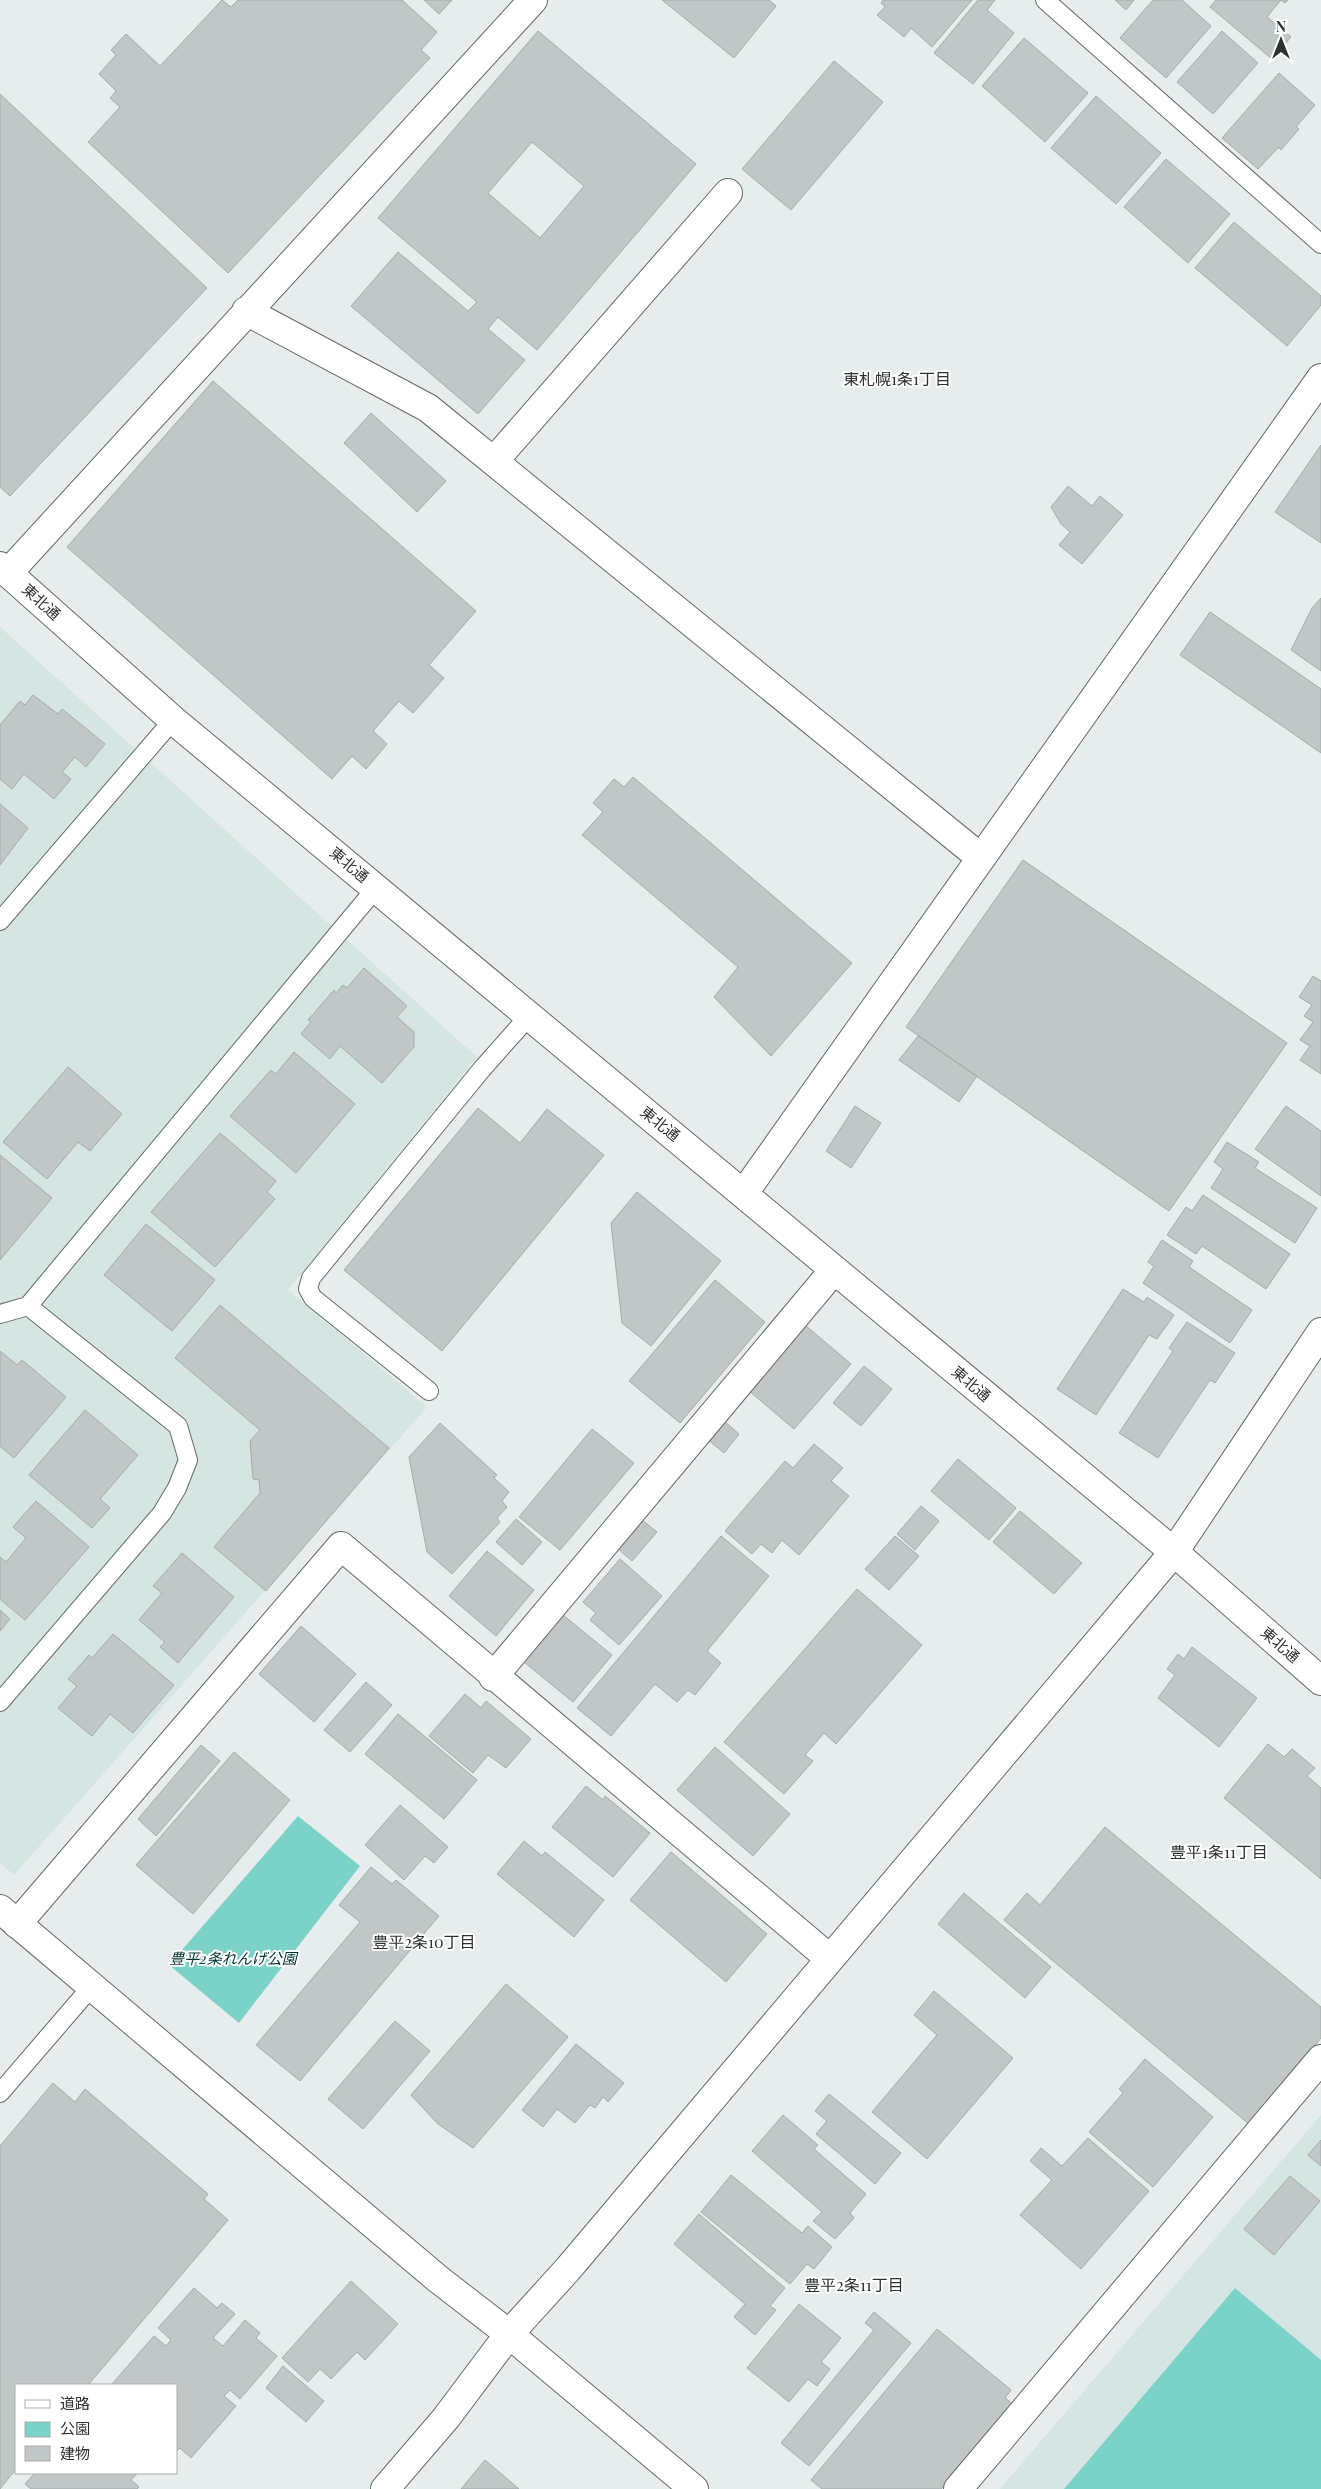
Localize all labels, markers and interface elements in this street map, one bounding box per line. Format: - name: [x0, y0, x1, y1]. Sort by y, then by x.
- north arrow: [1256, 15, 1306, 65]
- text: N: [1276, 17, 1286, 36]
- district label: 東札幌1条1丁目: [843, 368, 951, 389]
- street label: 東北通: [18, 579, 65, 624]
- street label: 東北通: [326, 842, 373, 886]
- street label: 東北通: [637, 1101, 684, 1145]
- street label: 東北通: [948, 1361, 995, 1405]
- street label: 東北通: [1257, 1622, 1304, 1667]
- district label: 豊平1条11丁目: [1170, 1841, 1268, 1862]
- district label: 豊平2条10丁目: [372, 1931, 476, 1952]
- park label: 豊平2条れんげ公園: [169, 1948, 299, 1968]
- district label: 豊平2条11丁目: [804, 2274, 904, 2295]
- legend: [15, 2384, 178, 2474]
- text: 道路: [60, 2393, 90, 2413]
- text: 公園: [60, 2418, 90, 2438]
- text: 建物: [60, 2443, 90, 2463]

